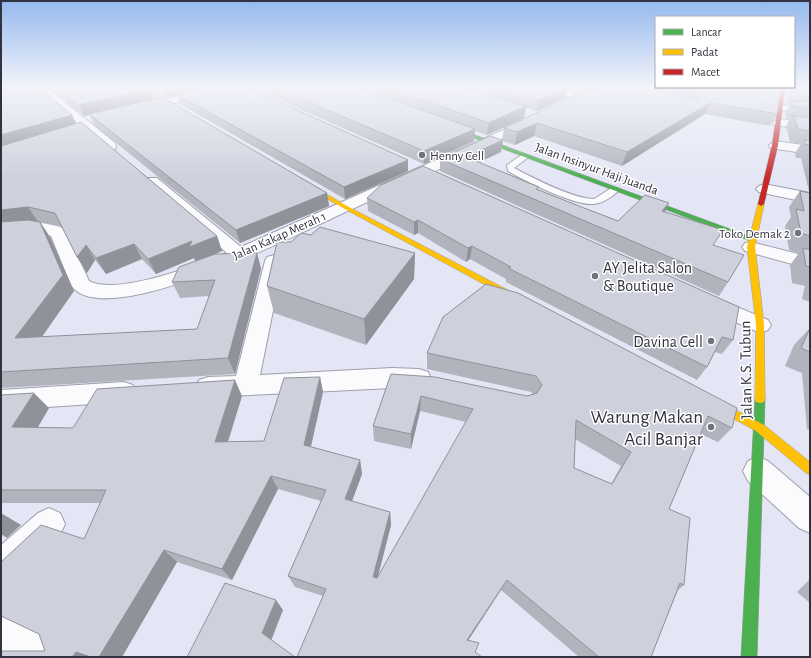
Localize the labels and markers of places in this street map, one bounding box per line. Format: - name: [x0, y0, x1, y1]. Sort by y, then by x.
- marker: Henny Cell: [417, 150, 427, 160]
- place label: Henny Cell: [430, 150, 484, 163]
- place label: Toko Demak 2: [719, 228, 790, 241]
- marker: Toko Demak 2: [793, 228, 803, 238]
- place label: AY Jelita Salon & Boutique: [603, 260, 692, 294]
- marker: AY Jelita Salon & Boutique: [590, 271, 600, 281]
- place label: Davina Cell: [633, 334, 703, 350]
- marker: Davina Cell: [706, 336, 716, 346]
- place label: Warung Makan Acil Banjar: [590, 408, 703, 449]
- marker: Warung Makan Acil Banjar: [706, 422, 716, 432]

